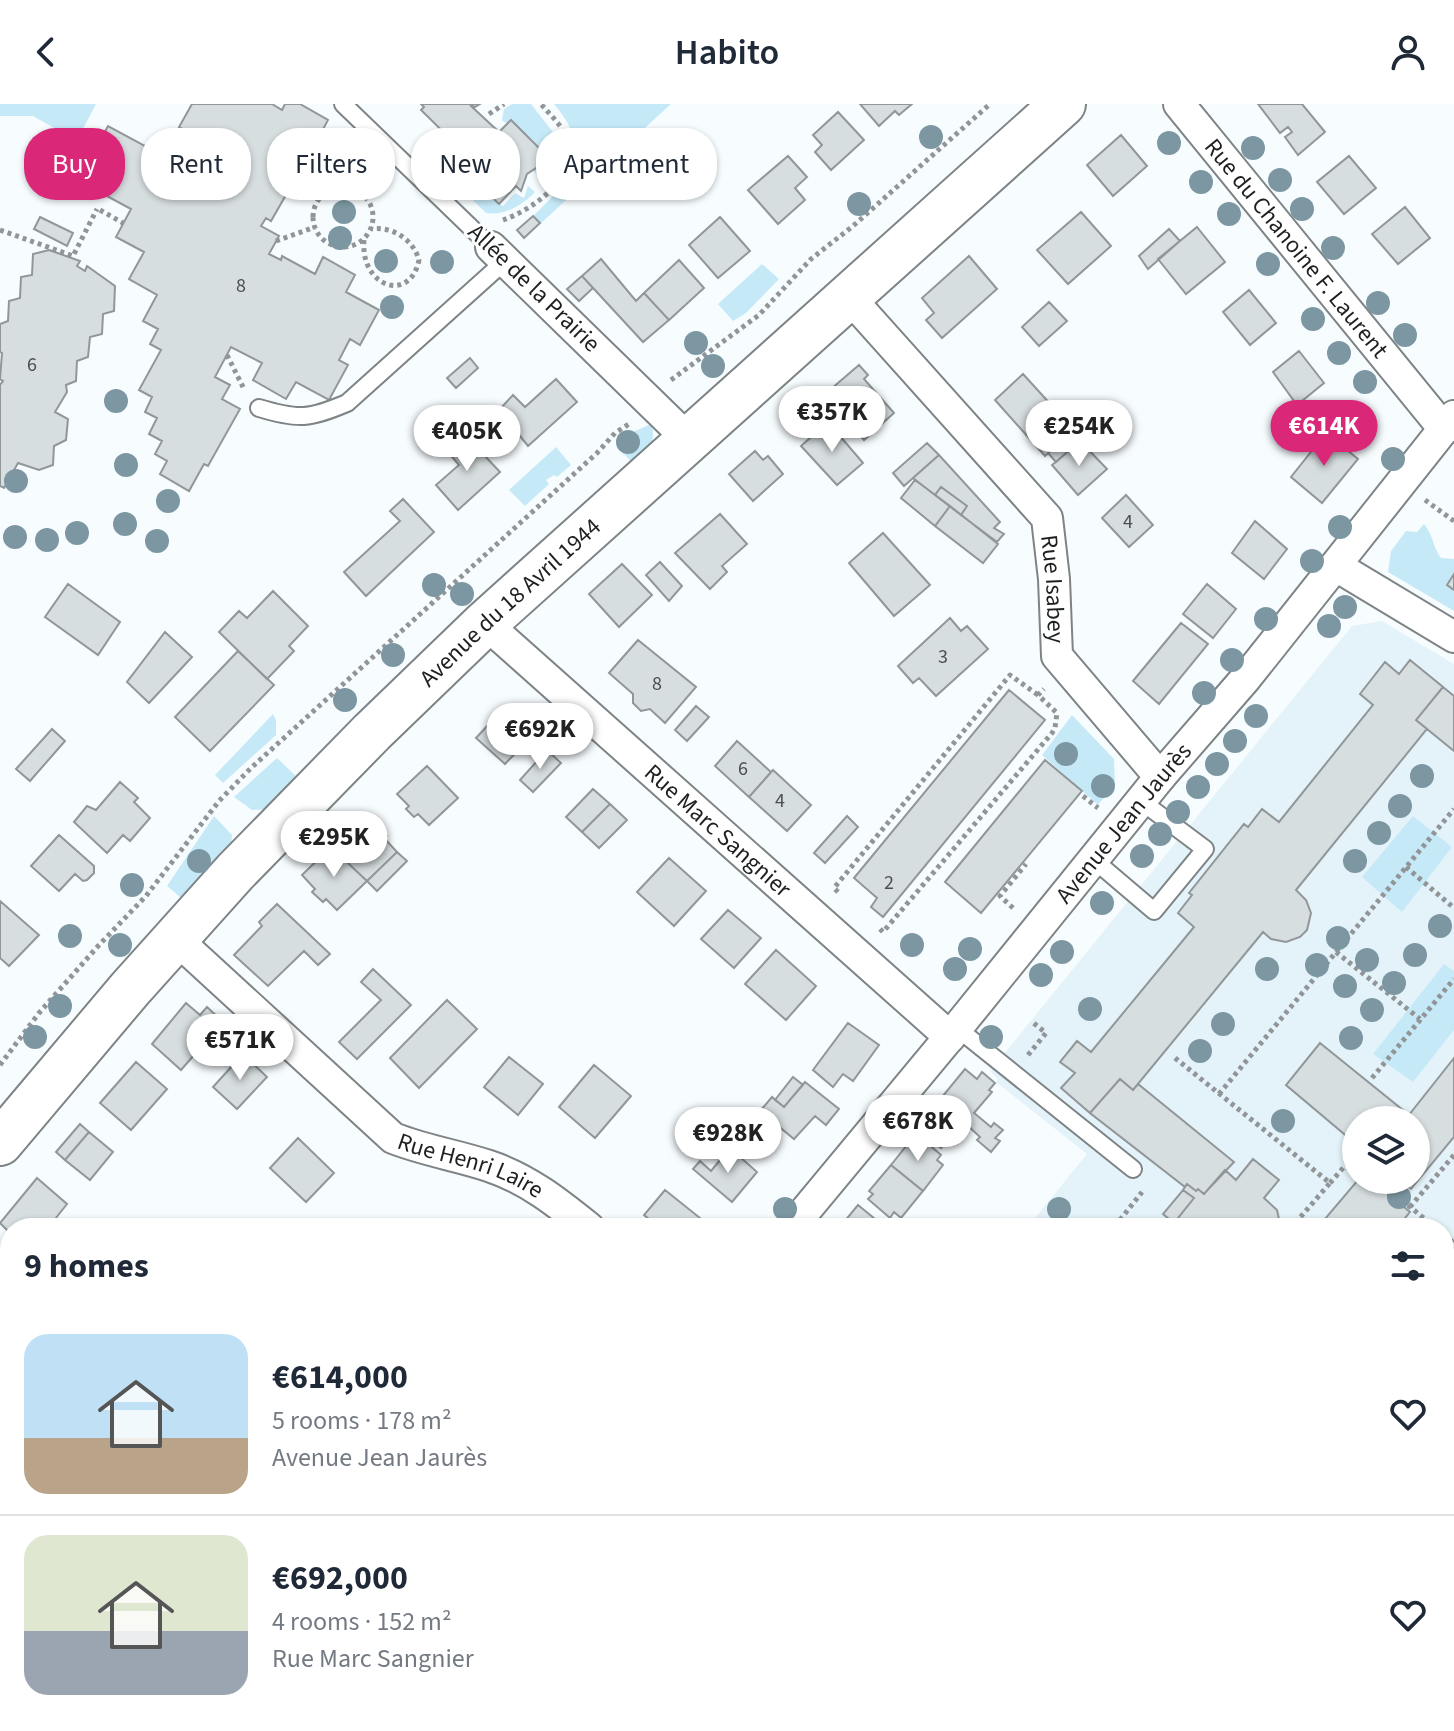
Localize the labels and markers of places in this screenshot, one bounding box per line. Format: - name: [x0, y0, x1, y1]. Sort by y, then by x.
- pin: €357K: [776, 386, 888, 454]
- pin: €254K: [1023, 400, 1135, 468]
- pin: €614K: [1268, 400, 1380, 468]
- pin: €405K: [411, 405, 523, 473]
- pin: €692K: [484, 703, 596, 771]
- pin: €295K: [278, 811, 390, 879]
- pin: €571K: [184, 1014, 296, 1082]
- pin: €678K: [862, 1095, 974, 1163]
- pin: €928K: [672, 1107, 784, 1175]

